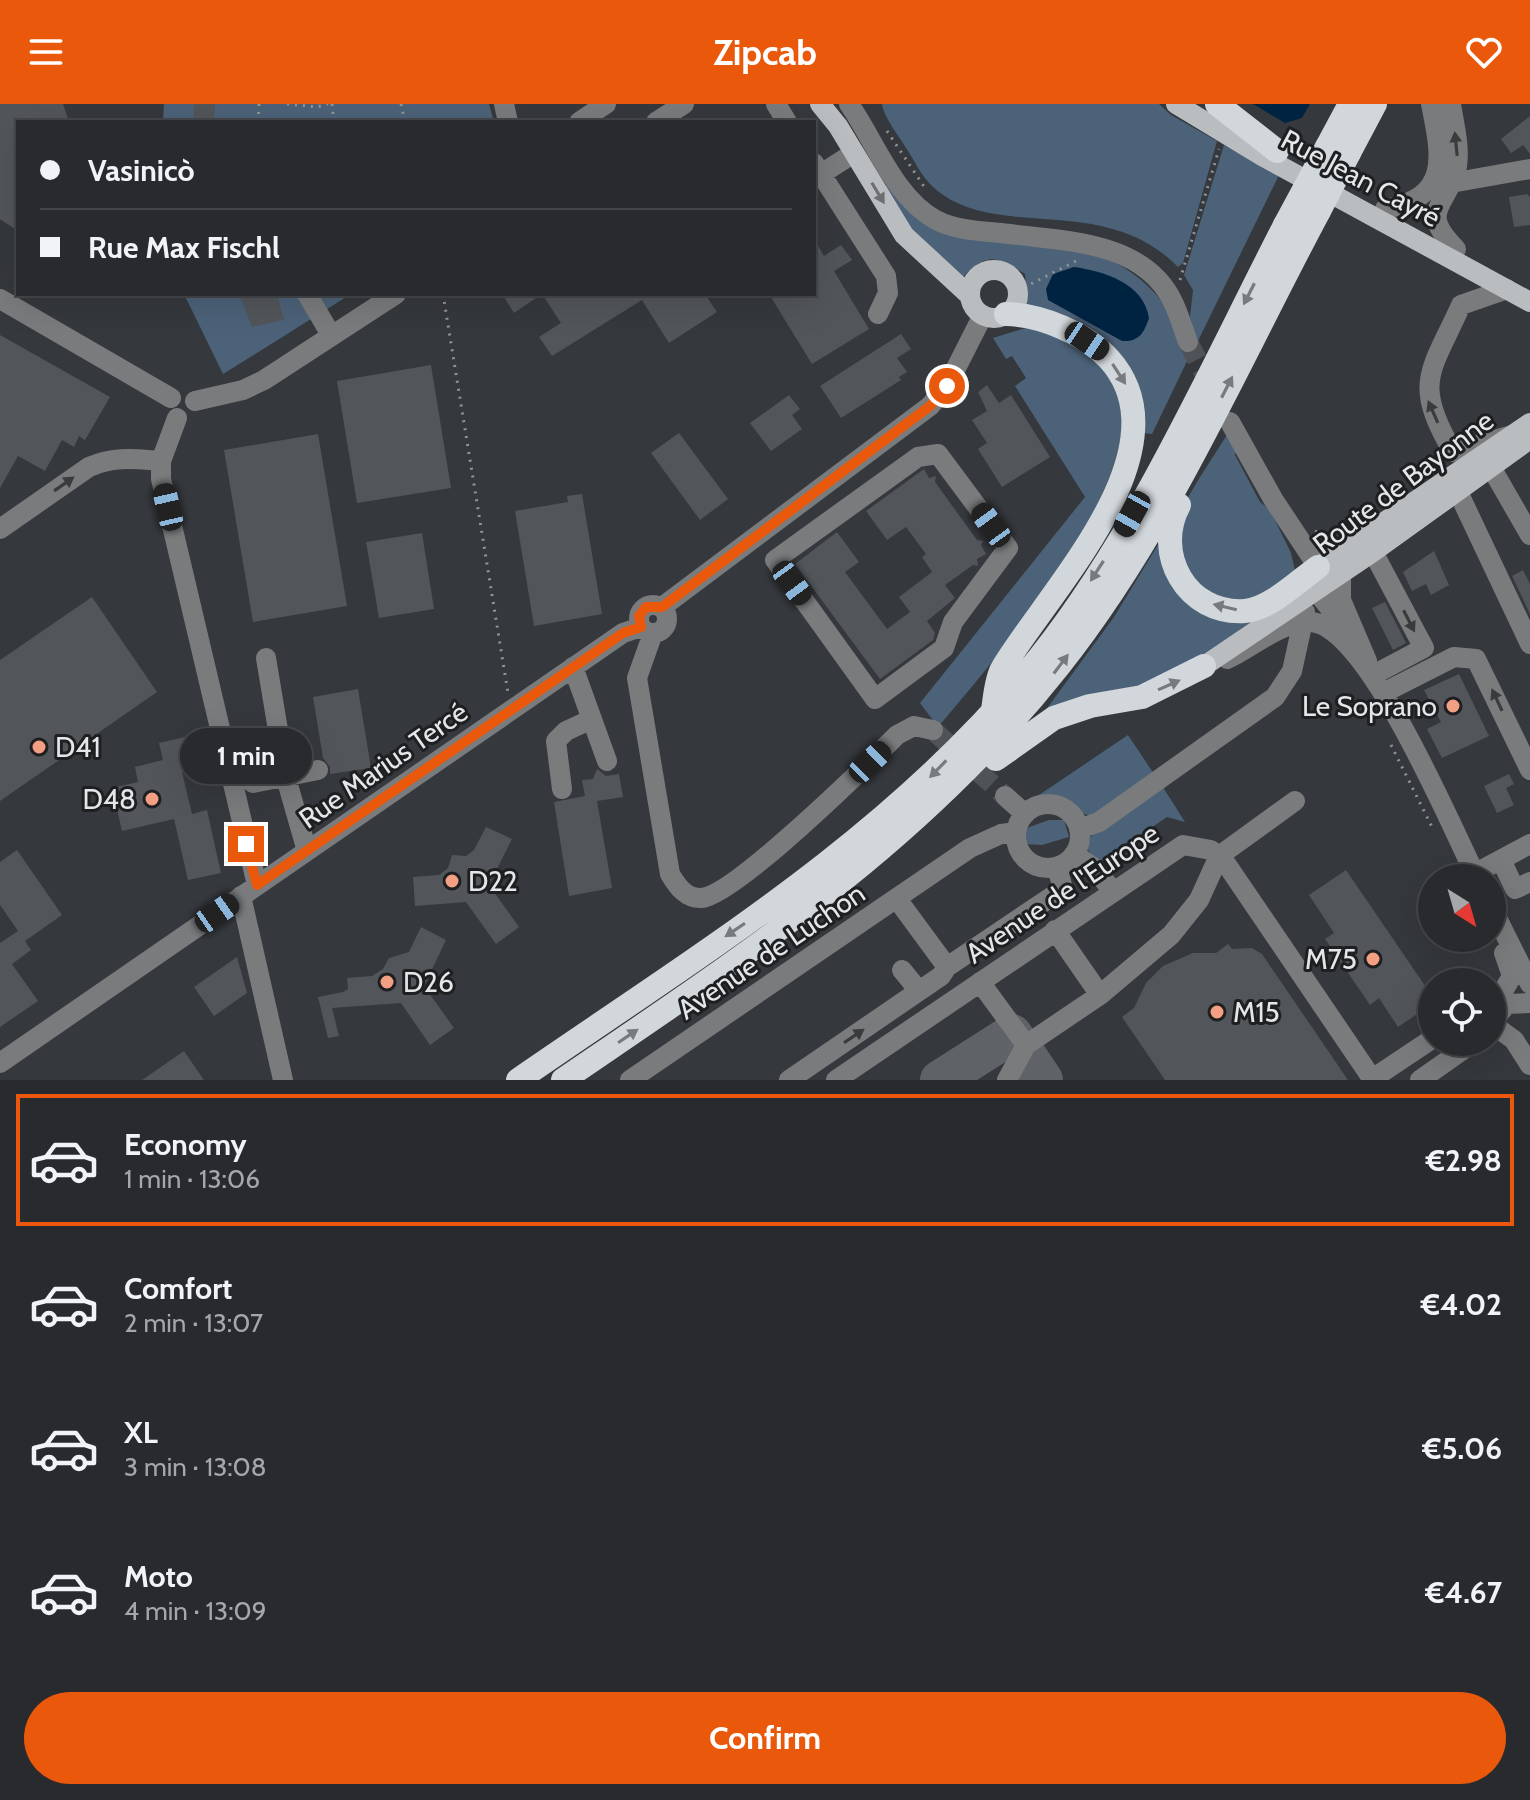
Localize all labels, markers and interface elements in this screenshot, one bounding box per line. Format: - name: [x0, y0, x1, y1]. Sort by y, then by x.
- icon: menu: [24, 30, 68, 74]
- text: Zipcab: [713, 30, 817, 74]
- icon: heart: [1462, 30, 1506, 74]
- street label: Rue Jean Cayré: [1276, 122, 1446, 234]
- one-way arrow: [1450, 131, 1463, 156]
- text: Vasinicò: [88, 152, 195, 189]
- one-way arrow: [871, 182, 885, 204]
- text: Rue Max Fischl: [88, 229, 280, 266]
- one-way arrow: [1243, 283, 1256, 306]
- car: [1060, 318, 1114, 364]
- one-way arrow: [1112, 364, 1127, 385]
- route start: [929, 368, 965, 404]
- one-way arrow: [1220, 375, 1233, 398]
- one-way arrow: [1427, 400, 1440, 424]
- street label: Route de Bayonne: [1306, 403, 1500, 561]
- one-way arrow: [54, 477, 75, 492]
- car: [151, 481, 185, 533]
- car: [1110, 487, 1154, 541]
- car: [967, 499, 1015, 551]
- car: [768, 557, 816, 609]
- one-way arrow: [1090, 561, 1105, 582]
- one-way arrow: [1213, 601, 1238, 613]
- one-way arrow: [1403, 610, 1416, 633]
- one-way arrow: [1052, 654, 1068, 674]
- one-way arrow: [1157, 678, 1180, 692]
- one-way arrow: [1490, 688, 1504, 711]
- place label: Le Soprano: [1302, 689, 1437, 723]
- street label: Rue Marius Tercé: [292, 694, 474, 836]
- marker: Le Soprano: [1444, 697, 1462, 715]
- callout: 1 min: [180, 728, 312, 784]
- place label: D41: [55, 730, 101, 764]
- car: [844, 737, 896, 787]
- marker: D41: [30, 738, 48, 756]
- text: 1 min: [217, 740, 275, 772]
- one-way arrow: [930, 759, 948, 778]
- place label: D48: [82, 782, 136, 816]
- marker: D48: [143, 790, 161, 808]
- street label: Avenue de l'Europe: [959, 816, 1165, 970]
- route end: [228, 826, 264, 862]
- place label: D22: [468, 864, 518, 898]
- north arrow: [1418, 864, 1506, 952]
- map controls: [1418, 864, 1506, 1056]
- marker: D22: [443, 872, 461, 890]
- street label: Avenue de Luchon: [671, 876, 871, 1026]
- car: [190, 889, 244, 937]
- one-way arrow: [725, 922, 746, 937]
- place label: M75: [1305, 942, 1357, 976]
- marker: M75: [1364, 950, 1382, 968]
- place label: D26: [403, 965, 454, 999]
- button: locate: [1418, 968, 1506, 1056]
- marker: D26: [378, 973, 396, 991]
- place label: M15: [1233, 995, 1280, 1029]
- marker: M15: [1208, 1003, 1226, 1021]
- one-way arrow: [617, 1029, 638, 1044]
- one-way arrow: [843, 1029, 864, 1044]
- icon: car: [28, 1124, 100, 1196]
- text: Economy: [124, 1126, 247, 1163]
- text: €2.98: [1426, 1142, 1502, 1179]
- text: 1 min · 13:06: [124, 1163, 260, 1195]
- icon: car: [28, 1268, 100, 1340]
- text: Comfort: [124, 1270, 232, 1307]
- text: €4.02: [1421, 1286, 1502, 1323]
- text: 2 min · 13:07: [124, 1307, 263, 1339]
- icon: car: [28, 1412, 100, 1484]
- text: XL: [124, 1414, 158, 1451]
- text: €5.06: [1422, 1430, 1502, 1467]
- text: 3 min · 13:08: [124, 1451, 267, 1483]
- icon: car: [28, 1556, 100, 1628]
- text: Moto: [124, 1558, 193, 1595]
- text: €4.67: [1425, 1574, 1502, 1611]
- text: 4 min · 13:09: [124, 1595, 266, 1627]
- button: Confirm: [24, 1692, 1506, 1784]

